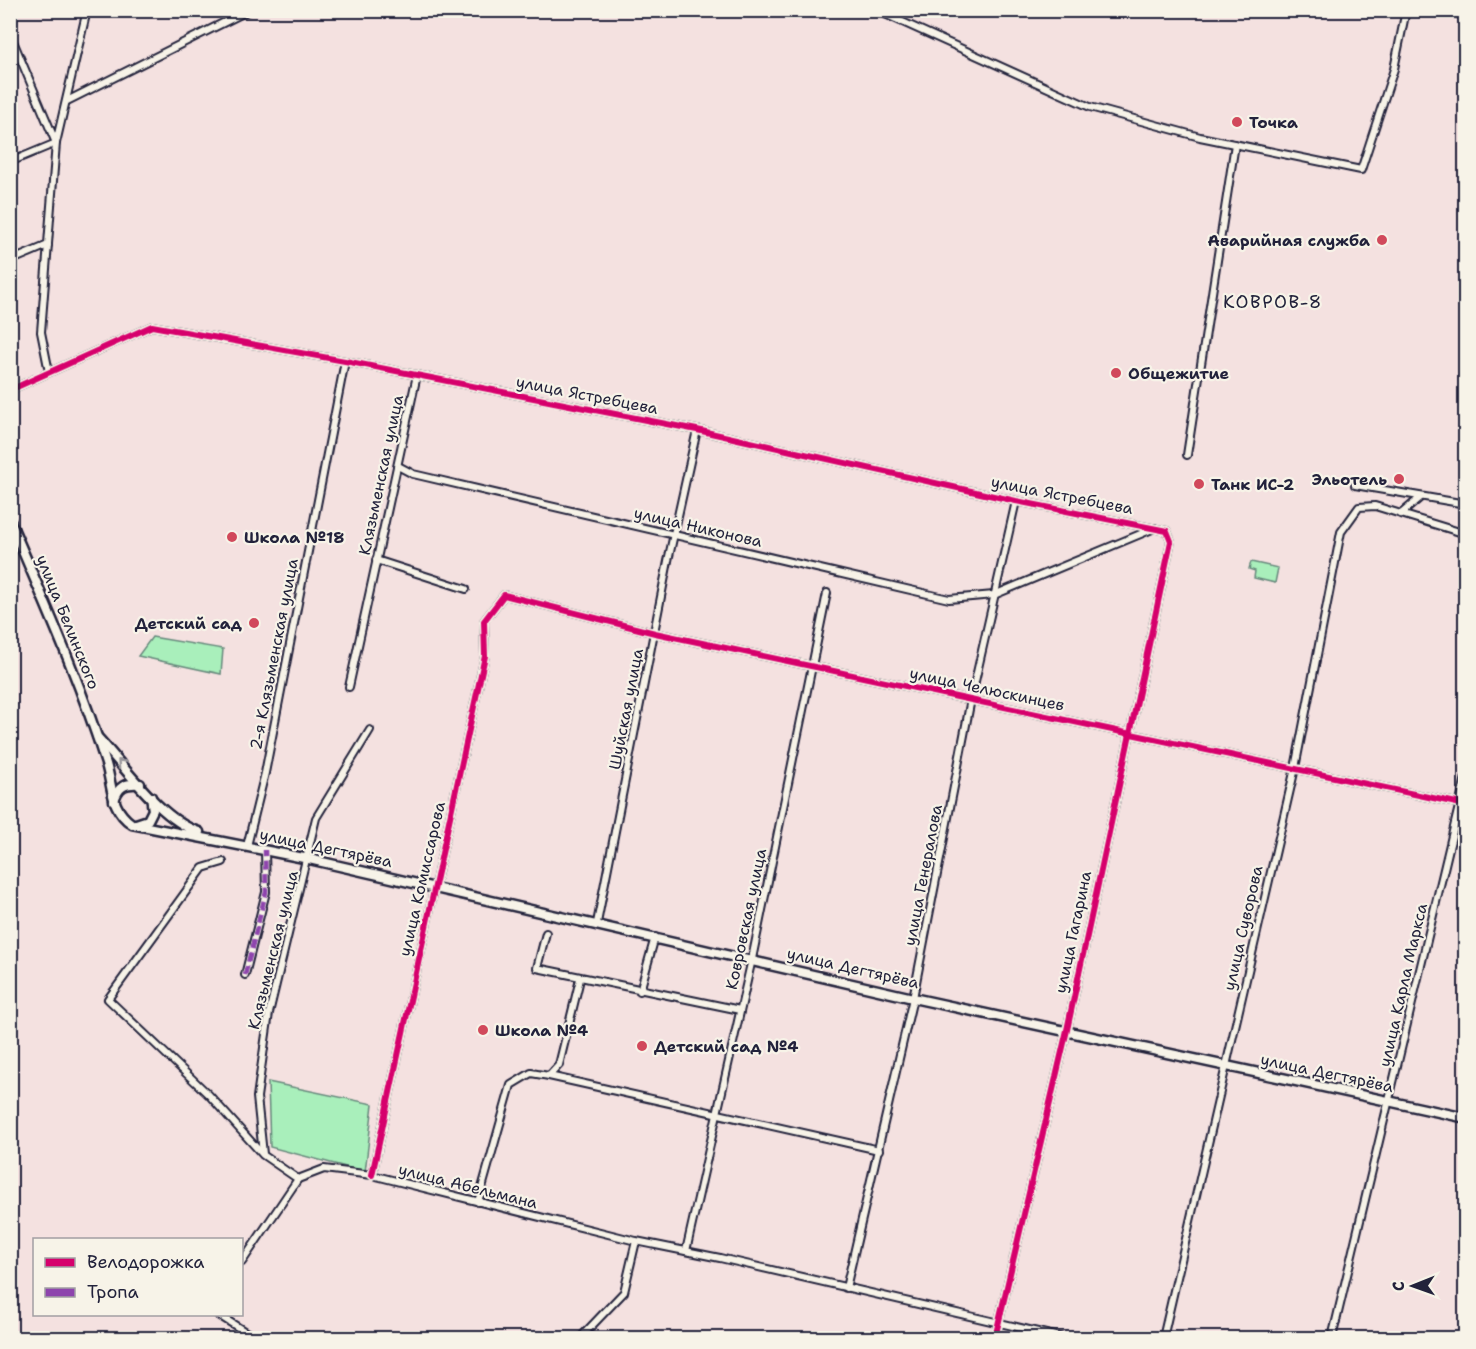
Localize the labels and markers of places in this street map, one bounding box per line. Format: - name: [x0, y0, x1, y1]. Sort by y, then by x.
- place label: Точка: [1249, 112, 1298, 133]
- marker: Точка: [1230, 115, 1244, 129]
- place label: Аварийная служба: [1208, 230, 1370, 251]
- marker: Аварийная служба: [1375, 233, 1389, 247]
- place label: Общежитие: [1128, 363, 1230, 384]
- marker: Общежитие: [1109, 366, 1123, 380]
- place label: Эльотель: [1312, 469, 1387, 490]
- marker: Эльотель: [1392, 472, 1406, 486]
- place label: Танк ИС-2: [1211, 474, 1294, 495]
- marker: Танк ИС-2: [1192, 477, 1206, 491]
- place label: Школа №18: [244, 527, 344, 548]
- marker: Школа №18: [225, 530, 239, 544]
- place label: Детский сад: [135, 613, 243, 634]
- marker: Детский сад: [247, 616, 261, 630]
- place label: Школа №4: [495, 1020, 588, 1041]
- marker: Школа №4: [476, 1023, 490, 1037]
- place label: Детский сад №4: [654, 1036, 798, 1057]
- marker: Детский сад №4: [635, 1039, 649, 1053]

